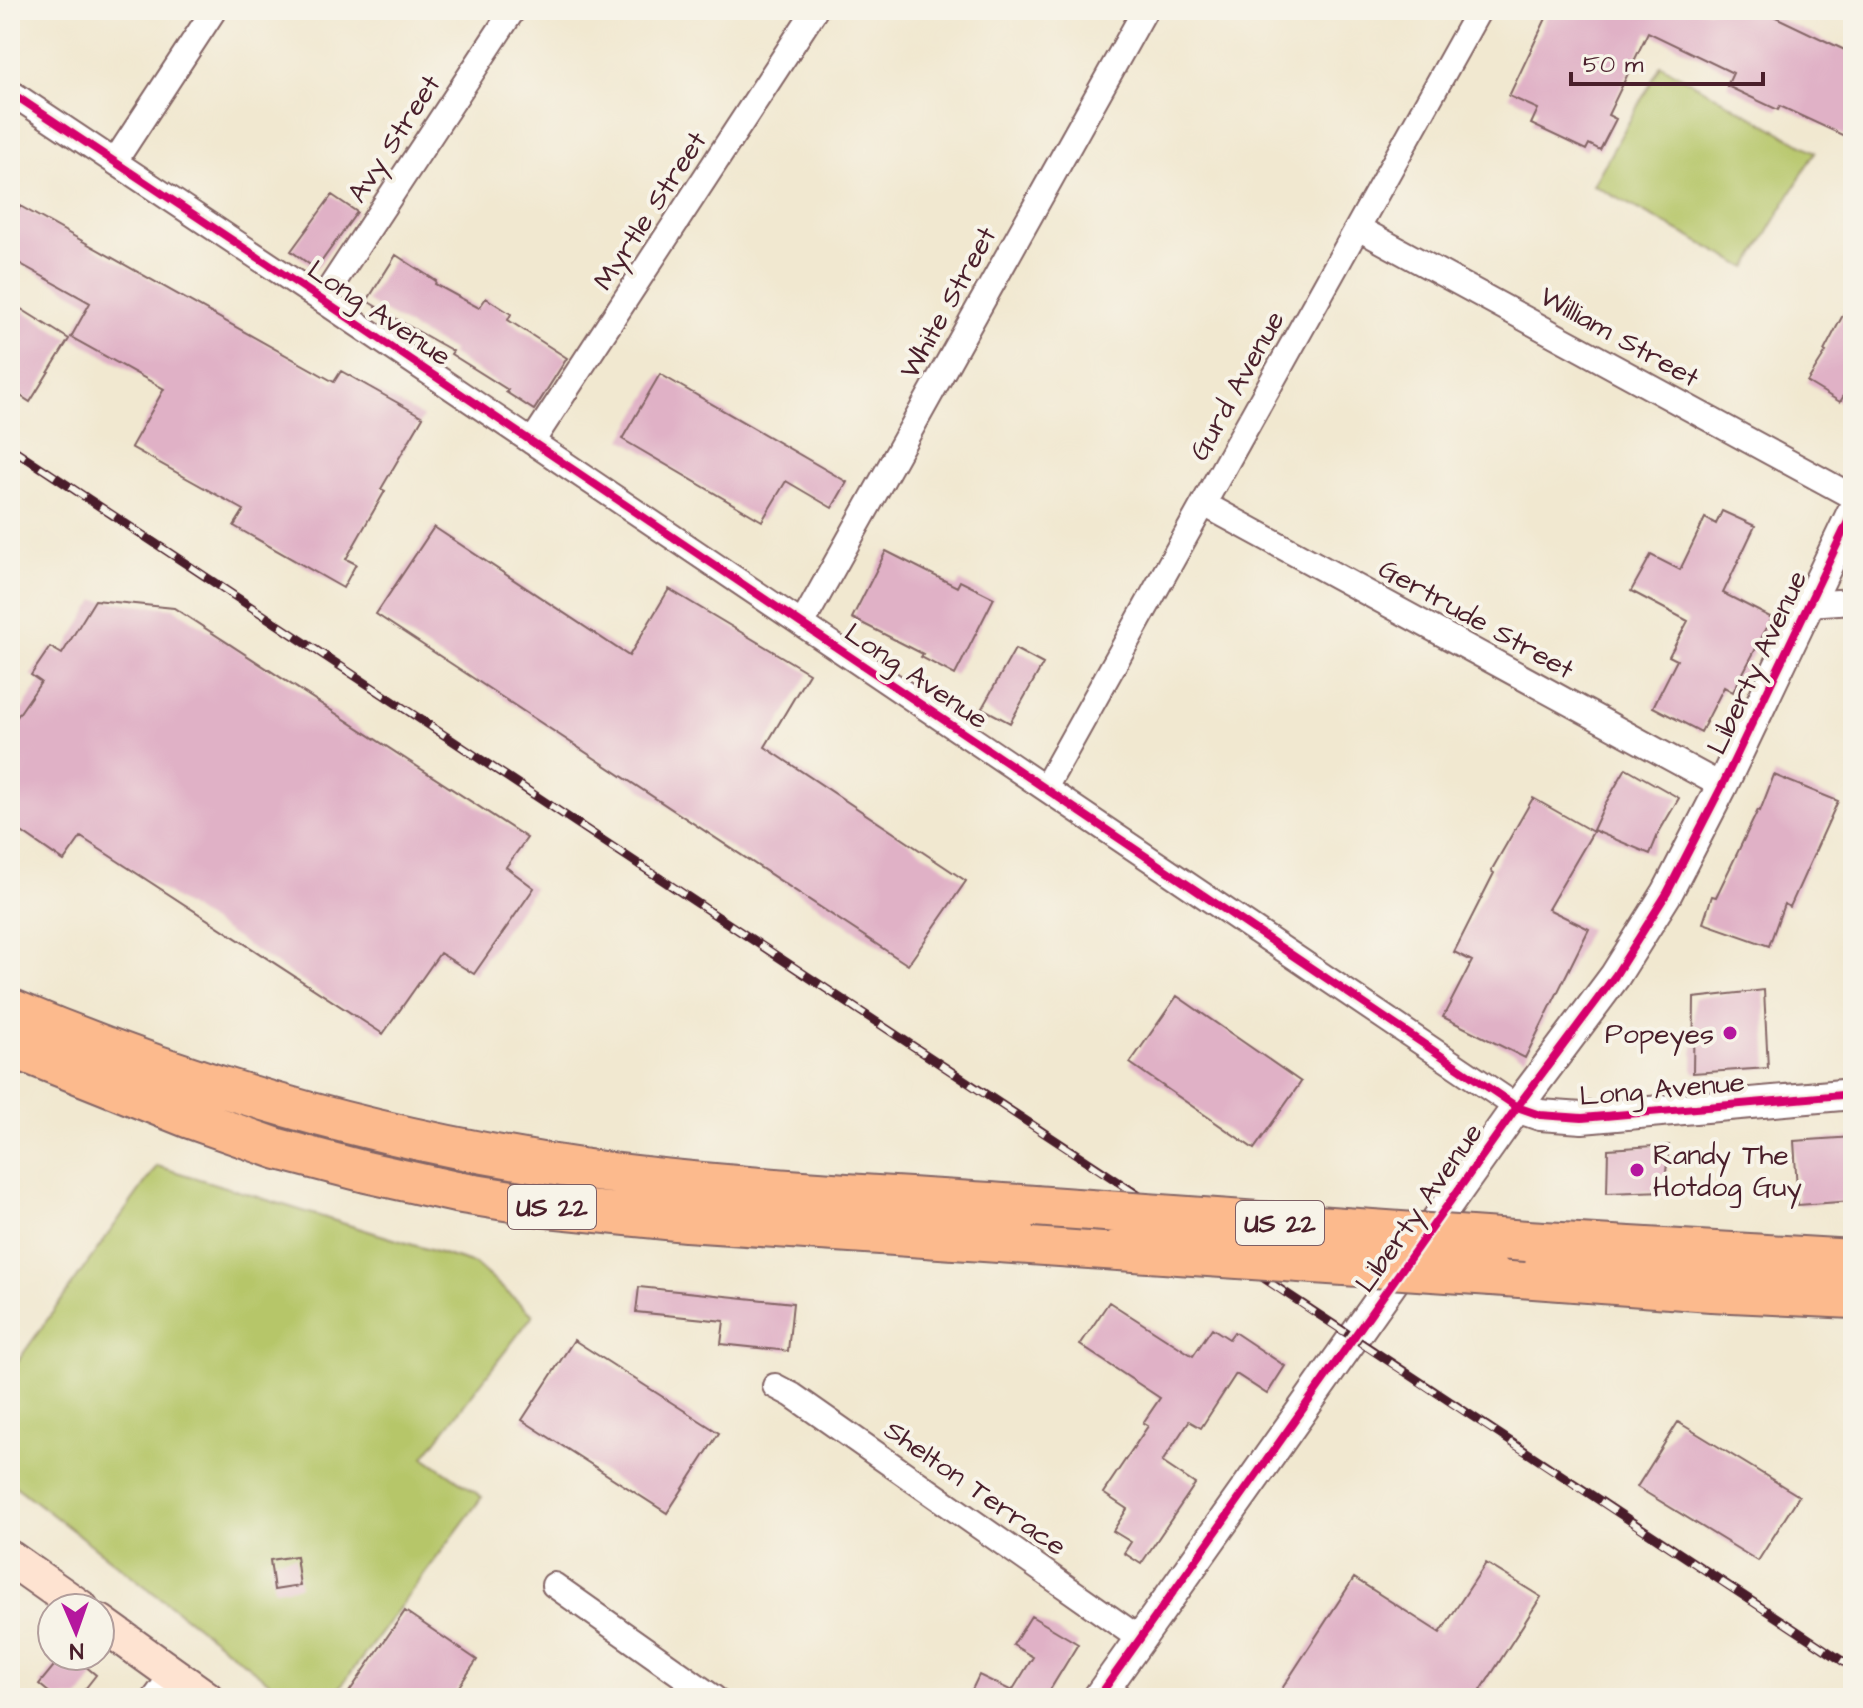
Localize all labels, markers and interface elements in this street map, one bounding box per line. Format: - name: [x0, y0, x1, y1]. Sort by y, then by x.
- scale bar: [1571, 36, 1763, 86]
- text: 50 m: [1583, 48, 1644, 82]
- street label: Avy Street: [338, 67, 452, 212]
- street label: Myrtle Street: [584, 123, 718, 299]
- street label: White Street: [890, 219, 1007, 386]
- street label: Long Avenue: [299, 251, 459, 377]
- street label: William Street: [1532, 277, 1707, 398]
- street label: Gurd Avenue: [1180, 304, 1295, 468]
- street label: Gertrude Street: [1371, 549, 1582, 690]
- street label: Liberty Avenue: [1698, 564, 1819, 762]
- street label: Long Avenue: [836, 614, 996, 740]
- place label: Popeyes: [1605, 1015, 1714, 1056]
- marker: Popeyes: [1721, 1024, 1739, 1042]
- street label: Long Avenue: [1578, 1063, 1746, 1117]
- street label: Liberty Avenue: [1346, 1115, 1494, 1302]
- place label: Randy The Hotdog Guy: [1653, 1136, 1802, 1209]
- marker: Randy The Hotdog Guy: [1628, 1161, 1646, 1179]
- road number: US 22: [508, 1185, 596, 1229]
- road number: US 22: [1236, 1201, 1324, 1245]
- street label: Shelton Terrace: [876, 1411, 1074, 1566]
- north arrow: [36, 1592, 116, 1672]
- text: N: [69, 1635, 84, 1666]

